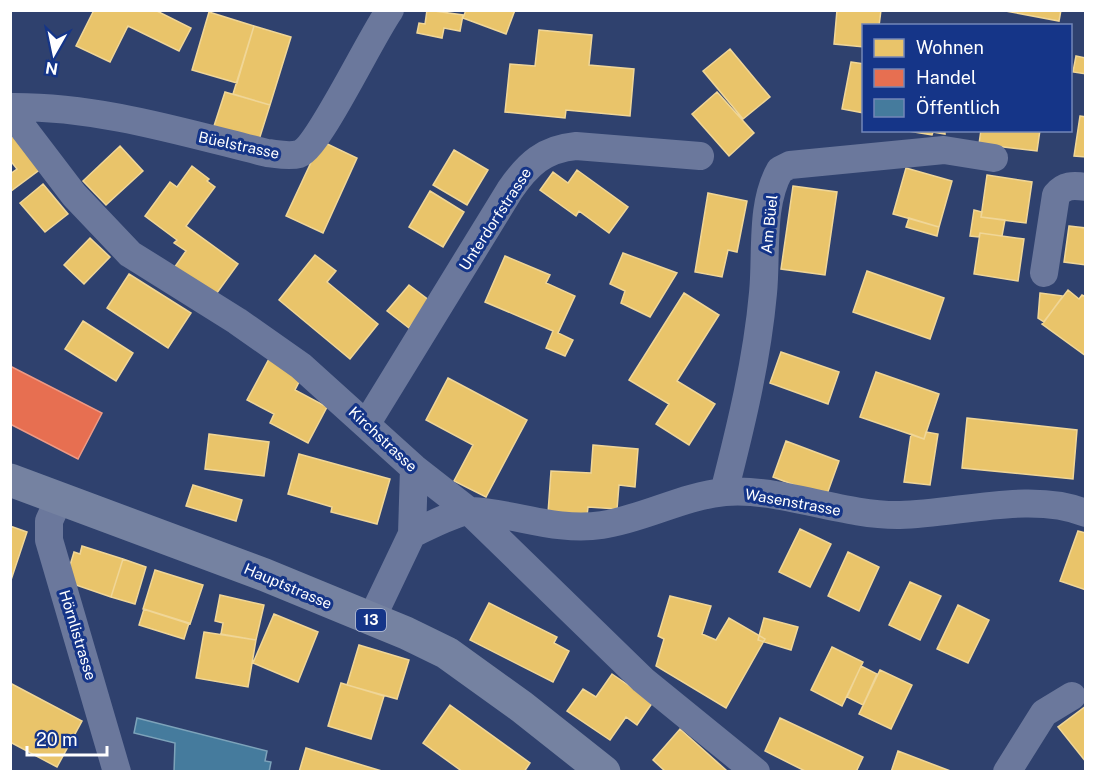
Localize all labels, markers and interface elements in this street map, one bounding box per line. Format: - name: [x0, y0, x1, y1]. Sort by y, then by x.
- north arrow: [24, 24, 84, 84]
- legend: [862, 24, 1072, 132]
- text: Wohnen: [916, 37, 984, 58]
- text: N: [44, 58, 59, 79]
- text: Handel: [916, 67, 976, 88]
- text: Öffentlich: [916, 96, 1000, 118]
- street label: Büelstrasse: [197, 128, 281, 162]
- street label: Unterdorfstrasse: [456, 165, 534, 273]
- street label: Am Büel: [757, 194, 781, 254]
- street label: Kirchstrasse: [345, 403, 421, 475]
- street label: Wasenstrasse: [744, 485, 842, 519]
- street label: Hauptstrasse: [242, 560, 334, 612]
- street label: Hörnlistrasse: [56, 588, 100, 682]
- road number: 13: [356, 609, 386, 631]
- scale bar: [27, 719, 106, 757]
- text: 20 m: [36, 729, 78, 750]

